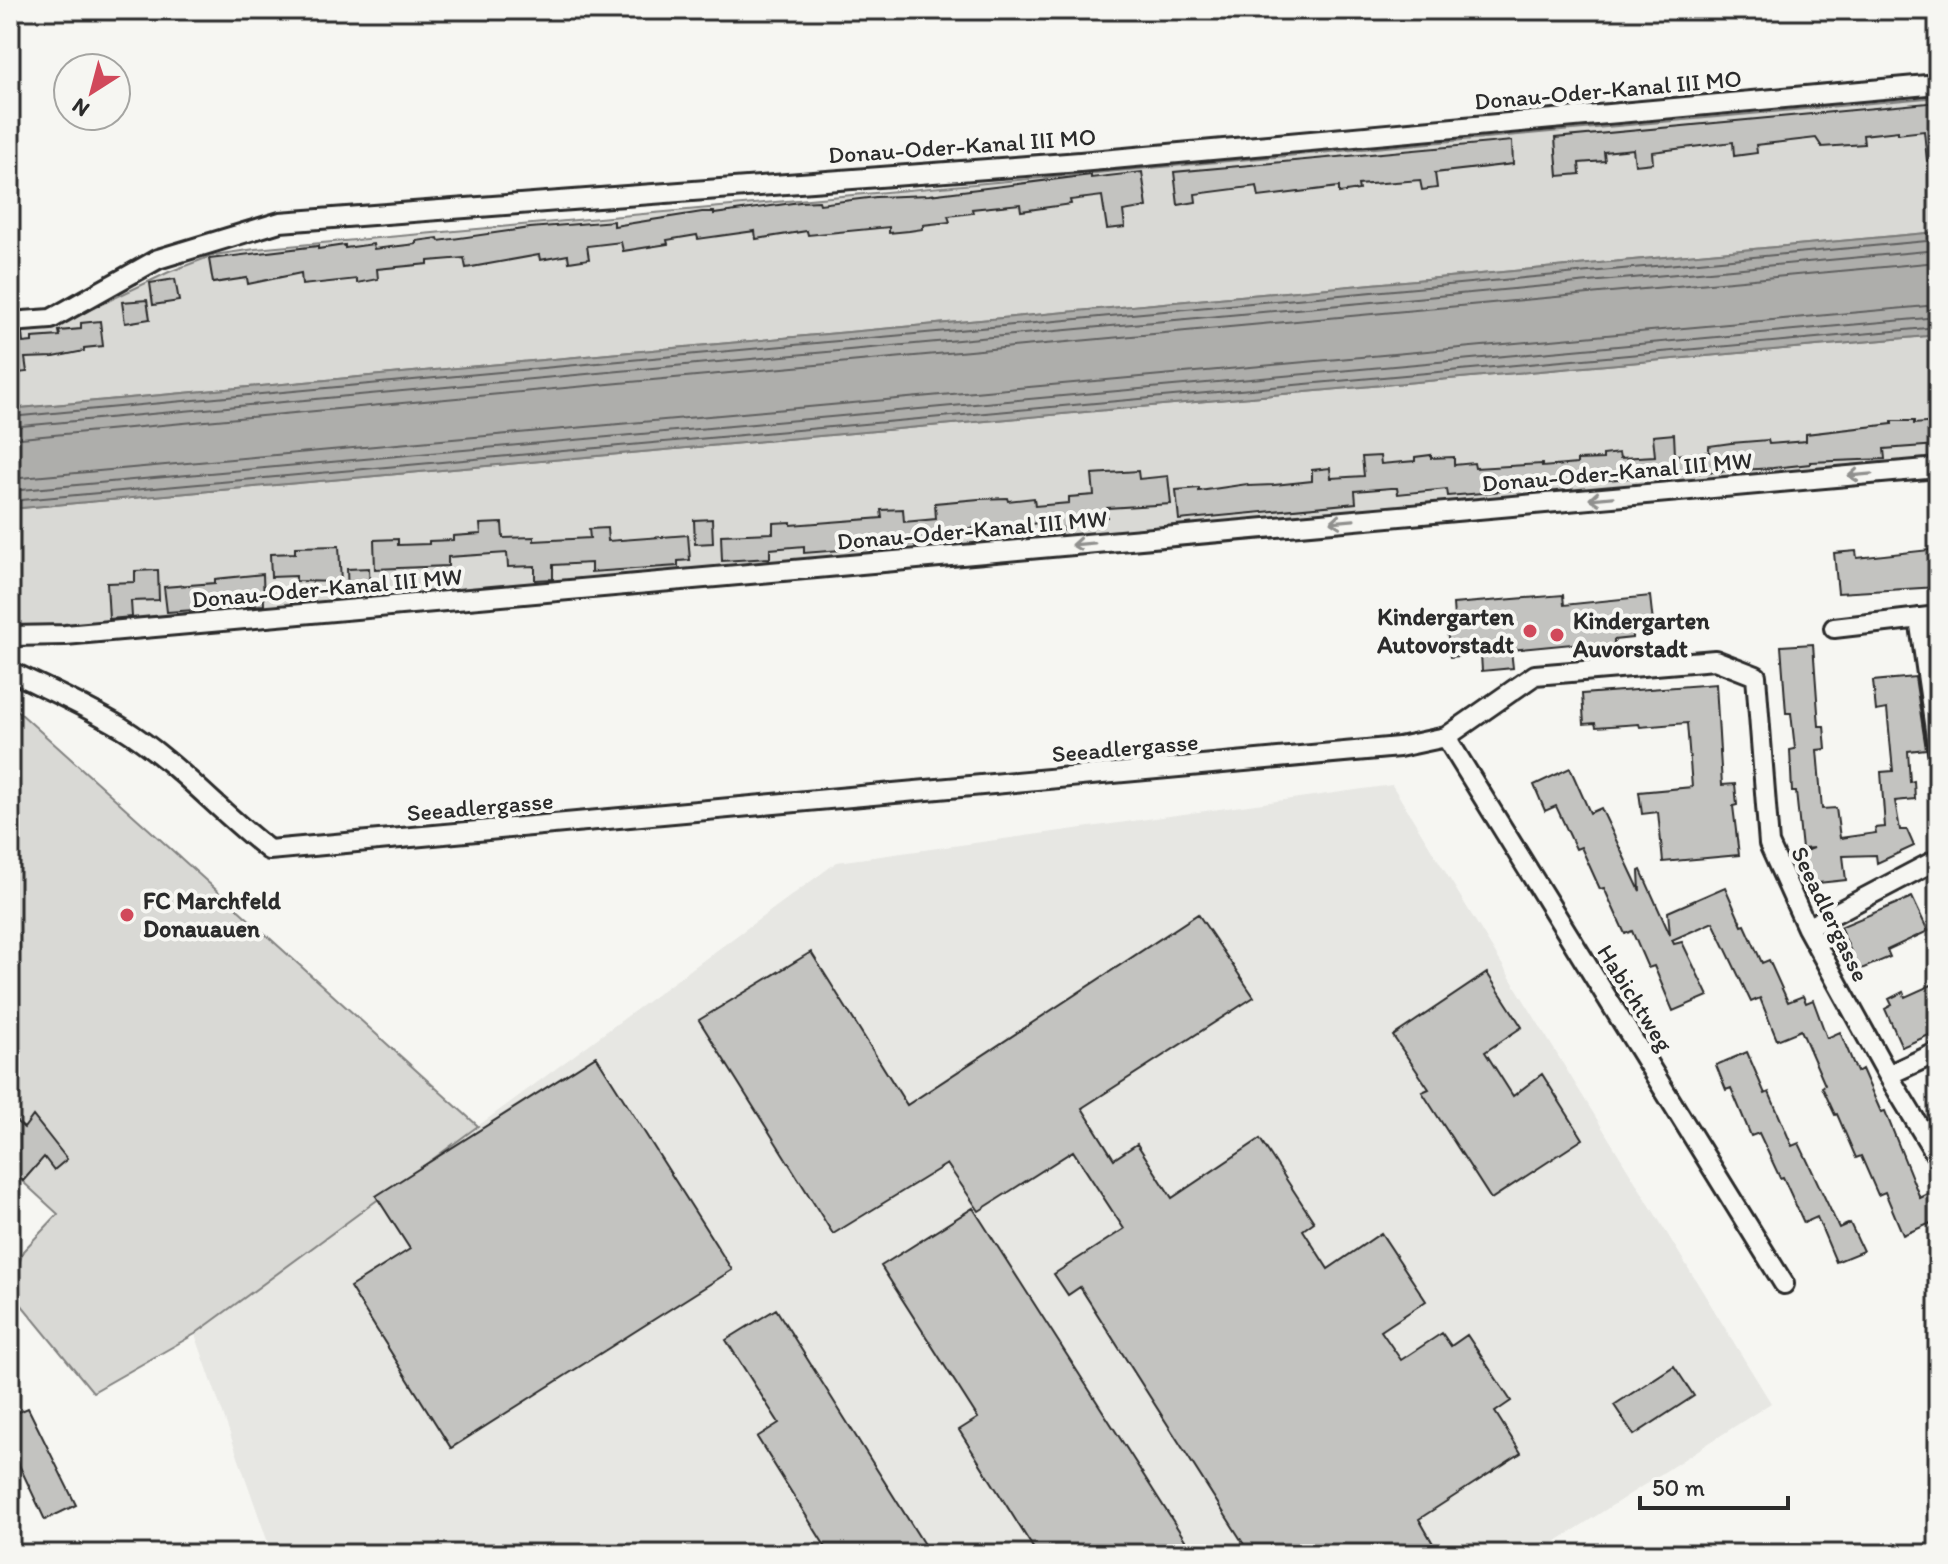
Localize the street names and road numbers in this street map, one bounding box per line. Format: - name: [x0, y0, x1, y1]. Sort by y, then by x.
- street label: Donau-Oder-Kanal III MO: [1473, 63, 1743, 116]
- street label: Donau-Oder-Kanal III MO: [827, 122, 1097, 169]
- street label: Donau-Oder-Kanal III MW: [1480, 445, 1754, 498]
- street label: Donau-Oder-Kanal III MW: [835, 503, 1109, 556]
- street label: Donau-Oder-Kanal III MW: [190, 561, 464, 614]
- street label: Seeadlergasse: [1050, 727, 1199, 768]
- street label: Seeadlergasse: [405, 786, 554, 827]
- street label: Seeadlergasse: [1785, 841, 1876, 986]
- street label: Habichtweg: [1591, 939, 1680, 1057]

